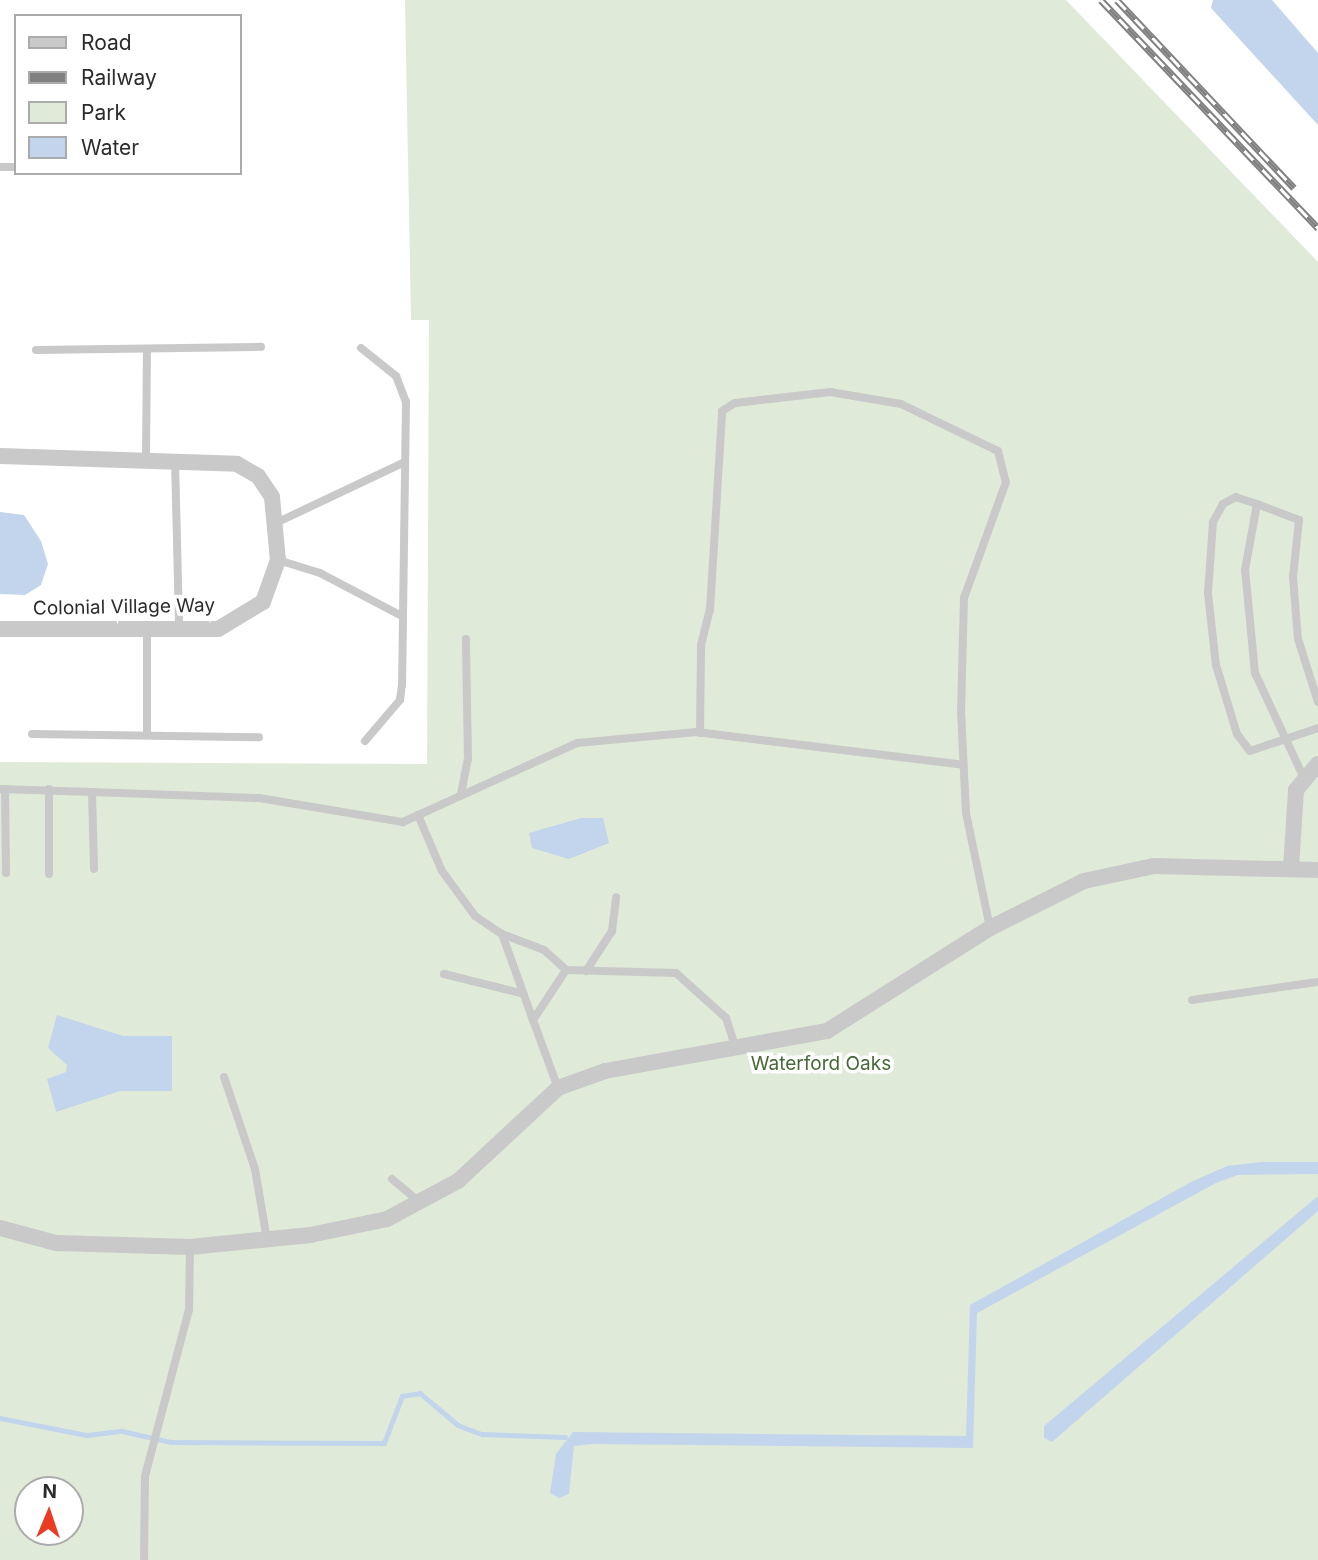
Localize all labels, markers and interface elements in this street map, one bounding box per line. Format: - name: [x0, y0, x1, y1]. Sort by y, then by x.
- legend: [14, 14, 242, 175]
- text: Road: [81, 30, 132, 55]
- text: Railway: [81, 65, 157, 90]
- text: Park: [81, 100, 126, 125]
- text: Water: [81, 135, 139, 160]
- street label: Colonial Village Way: [33, 594, 215, 620]
- park label: Waterford Oaks: [751, 1053, 891, 1075]
- north arrow: [14, 1476, 84, 1546]
- text: N: [42, 1480, 57, 1503]

